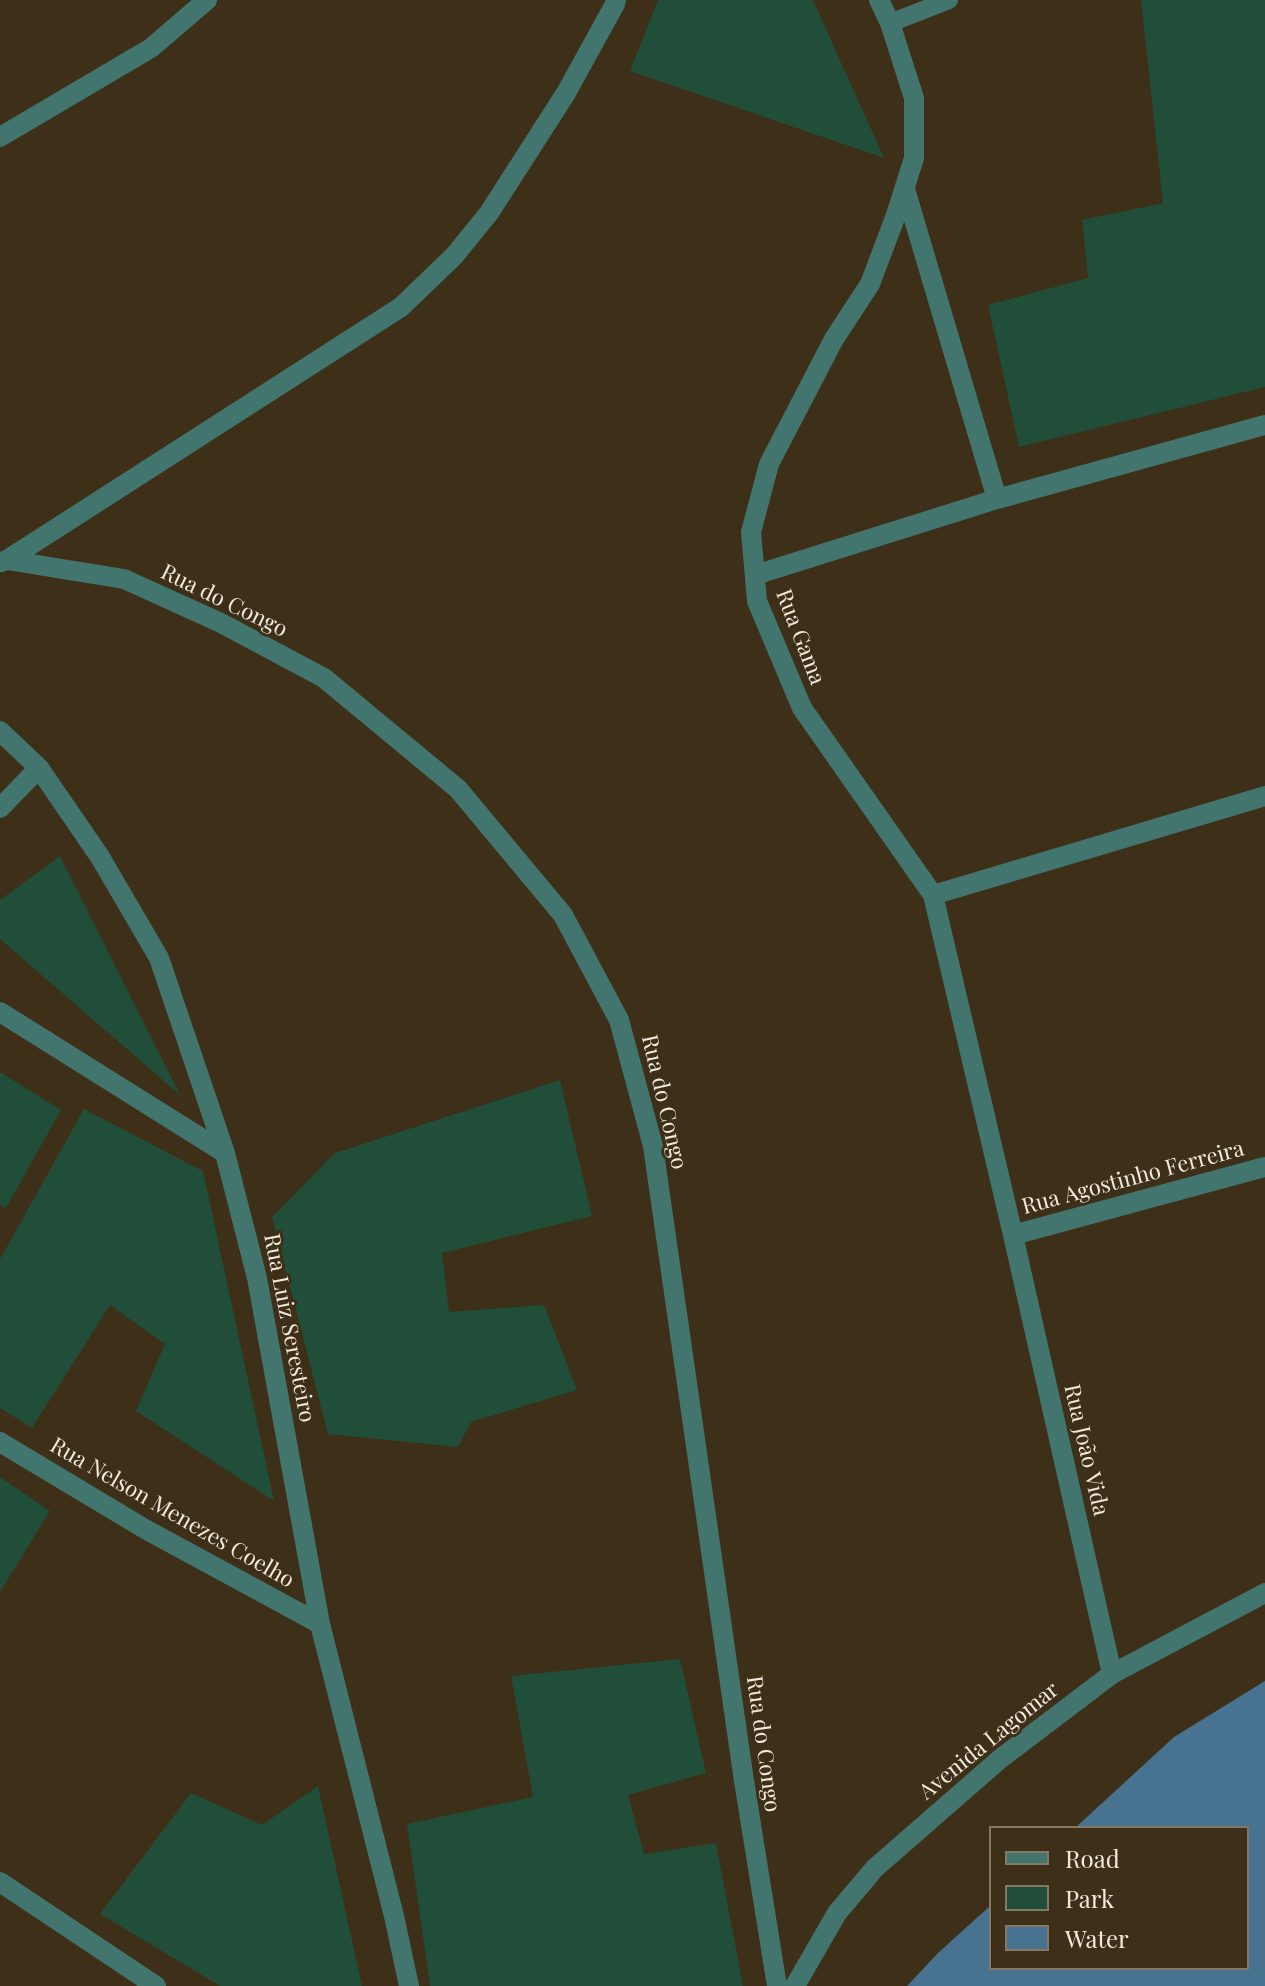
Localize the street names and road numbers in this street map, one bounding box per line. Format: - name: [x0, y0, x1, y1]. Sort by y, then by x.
- street label: Rua do Congo: [156, 559, 292, 643]
- street label: Rua Gama: [770, 585, 830, 689]
- street label: Rua do Congo: [636, 1032, 692, 1172]
- street label: Rua Agostinho Ferreira: [1019, 1136, 1247, 1220]
- street label: Rua Luiz Seresteiro: [258, 1231, 320, 1425]
- street label: Rua João Vida: [1058, 1382, 1114, 1518]
- street label: Rua Nelson Menezes Coelho: [45, 1432, 299, 1594]
- street label: Rua do Congo: [740, 1674, 786, 1814]
- street label: Avenida Lagomar: [914, 1677, 1064, 1805]

